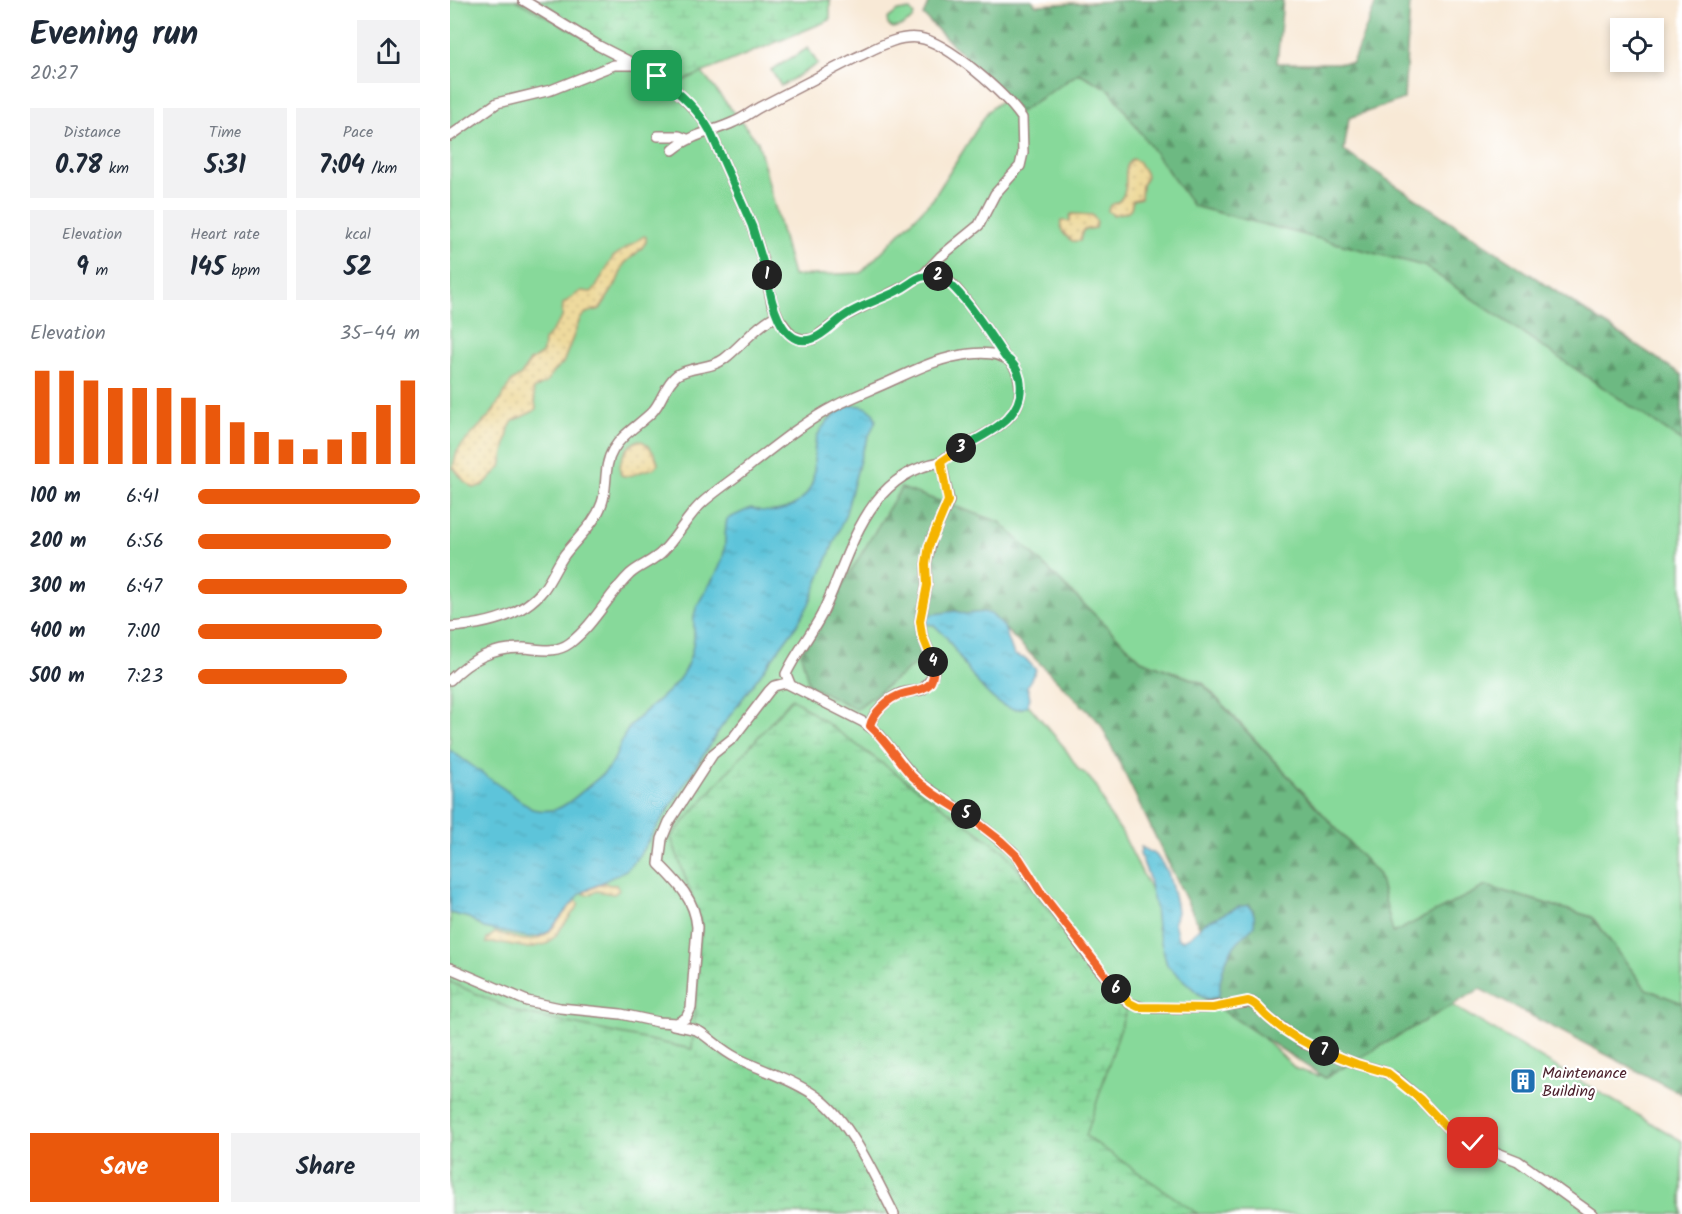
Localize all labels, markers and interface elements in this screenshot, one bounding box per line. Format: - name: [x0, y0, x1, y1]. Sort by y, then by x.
- text: Evening run: [30, 9, 198, 62]
- map controls: [1610, 18, 1664, 72]
- button: locate: [1610, 18, 1664, 72]
- button: share: [357, 20, 420, 83]
- pin: [631, 50, 682, 101]
- text: 20:27: [30, 58, 77, 90]
- icon: arrive: [640, 59, 673, 92]
- text: Distance: [63, 120, 121, 145]
- text: Time: [209, 120, 241, 145]
- text: Pace: [343, 120, 373, 145]
- text: 0.78: [55, 145, 102, 187]
- text: 5:31: [204, 145, 246, 187]
- text: 7:04: [319, 145, 365, 187]
- text: km: [102, 156, 129, 181]
- text: /km: [365, 156, 397, 181]
- text: Elevation: [62, 222, 122, 247]
- text: Heart rate: [190, 222, 260, 247]
- text: kcal: [345, 222, 371, 247]
- text: 9: [76, 247, 89, 289]
- text: 145: [190, 247, 225, 289]
- text: 52: [344, 247, 372, 289]
- text: m: [89, 258, 108, 283]
- text: bpm: [225, 258, 260, 283]
- pin: 1: [752, 260, 782, 290]
- pin: 2: [923, 261, 953, 291]
- text: 1: [765, 262, 769, 287]
- text: 2: [933, 263, 943, 288]
- text: Elevation: [30, 318, 106, 350]
- text: 35–44 m: [340, 318, 420, 350]
- pin: 3: [946, 433, 976, 463]
- text: 3: [957, 435, 965, 460]
- text: 100 m: [30, 481, 81, 513]
- text: 6:41: [126, 481, 159, 513]
- text: 200 m: [30, 526, 86, 558]
- text: 6:56: [126, 526, 164, 558]
- text: 300 m: [30, 571, 86, 603]
- text: 6:47: [126, 571, 162, 603]
- text: 400 m: [30, 616, 86, 648]
- text: 7:00: [126, 616, 160, 648]
- pin: 4: [918, 647, 948, 677]
- text: 4: [929, 649, 937, 674]
- text: 500 m: [30, 661, 85, 693]
- text: 7:23: [126, 661, 163, 693]
- pin: 5: [951, 799, 981, 829]
- text: 5: [962, 801, 970, 826]
- pin: 6: [1101, 974, 1131, 1004]
- text: 6: [1112, 976, 1120, 1001]
- pin: 7: [1309, 1036, 1339, 1066]
- text: 7: [1320, 1038, 1328, 1063]
- place label: Maintenance Building: [1542, 1061, 1627, 1104]
- building icon: Maintenance Building: [1508, 1066, 1538, 1096]
- pin: [1447, 1117, 1498, 1168]
- icon: check: [1456, 1126, 1489, 1159]
- button: Save: [30, 1133, 219, 1202]
- button: Share: [231, 1133, 420, 1202]

